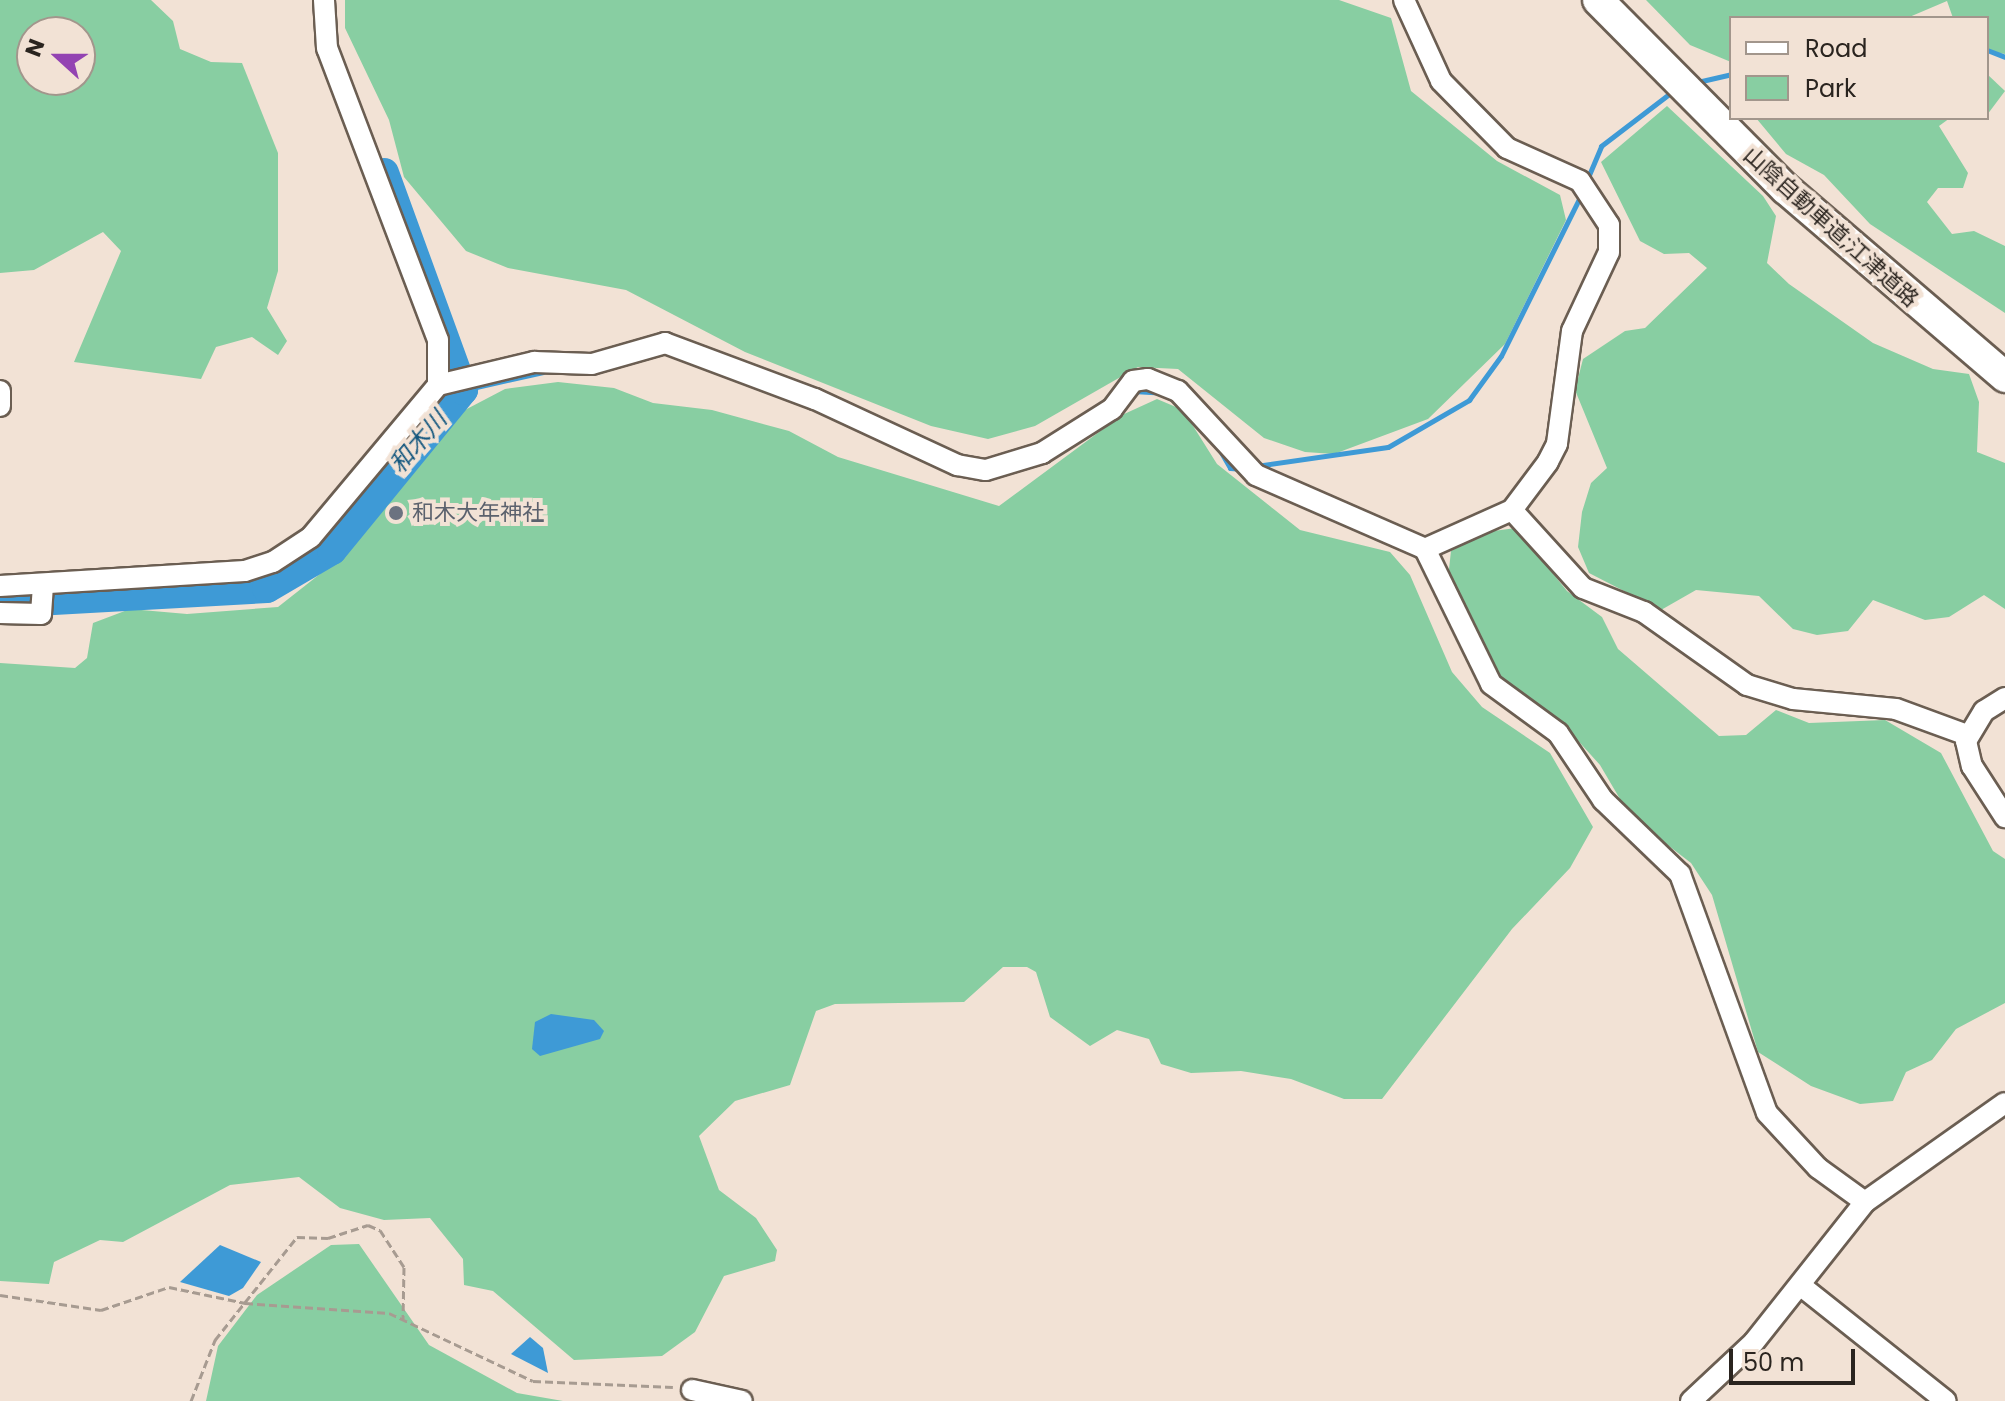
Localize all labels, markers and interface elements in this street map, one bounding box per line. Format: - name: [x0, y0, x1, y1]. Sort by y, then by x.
- north arrow: [16, 16, 96, 96]
- legend: [1729, 16, 1989, 120]
- text: Road: [1805, 32, 1867, 65]
- text: N: [18, 35, 52, 61]
- text: Park: [1805, 72, 1856, 105]
- street label: 山陰自動車道;江津道路: [1738, 142, 1924, 312]
- water label: 和木川: [384, 405, 452, 479]
- place label: 和木大年神社: [412, 500, 544, 526]
- marker: 和木大年神社: [387, 504, 405, 522]
- scale bar: [1733, 1333, 1859, 1383]
- text: 50 m: [1743, 1346, 1804, 1379]

